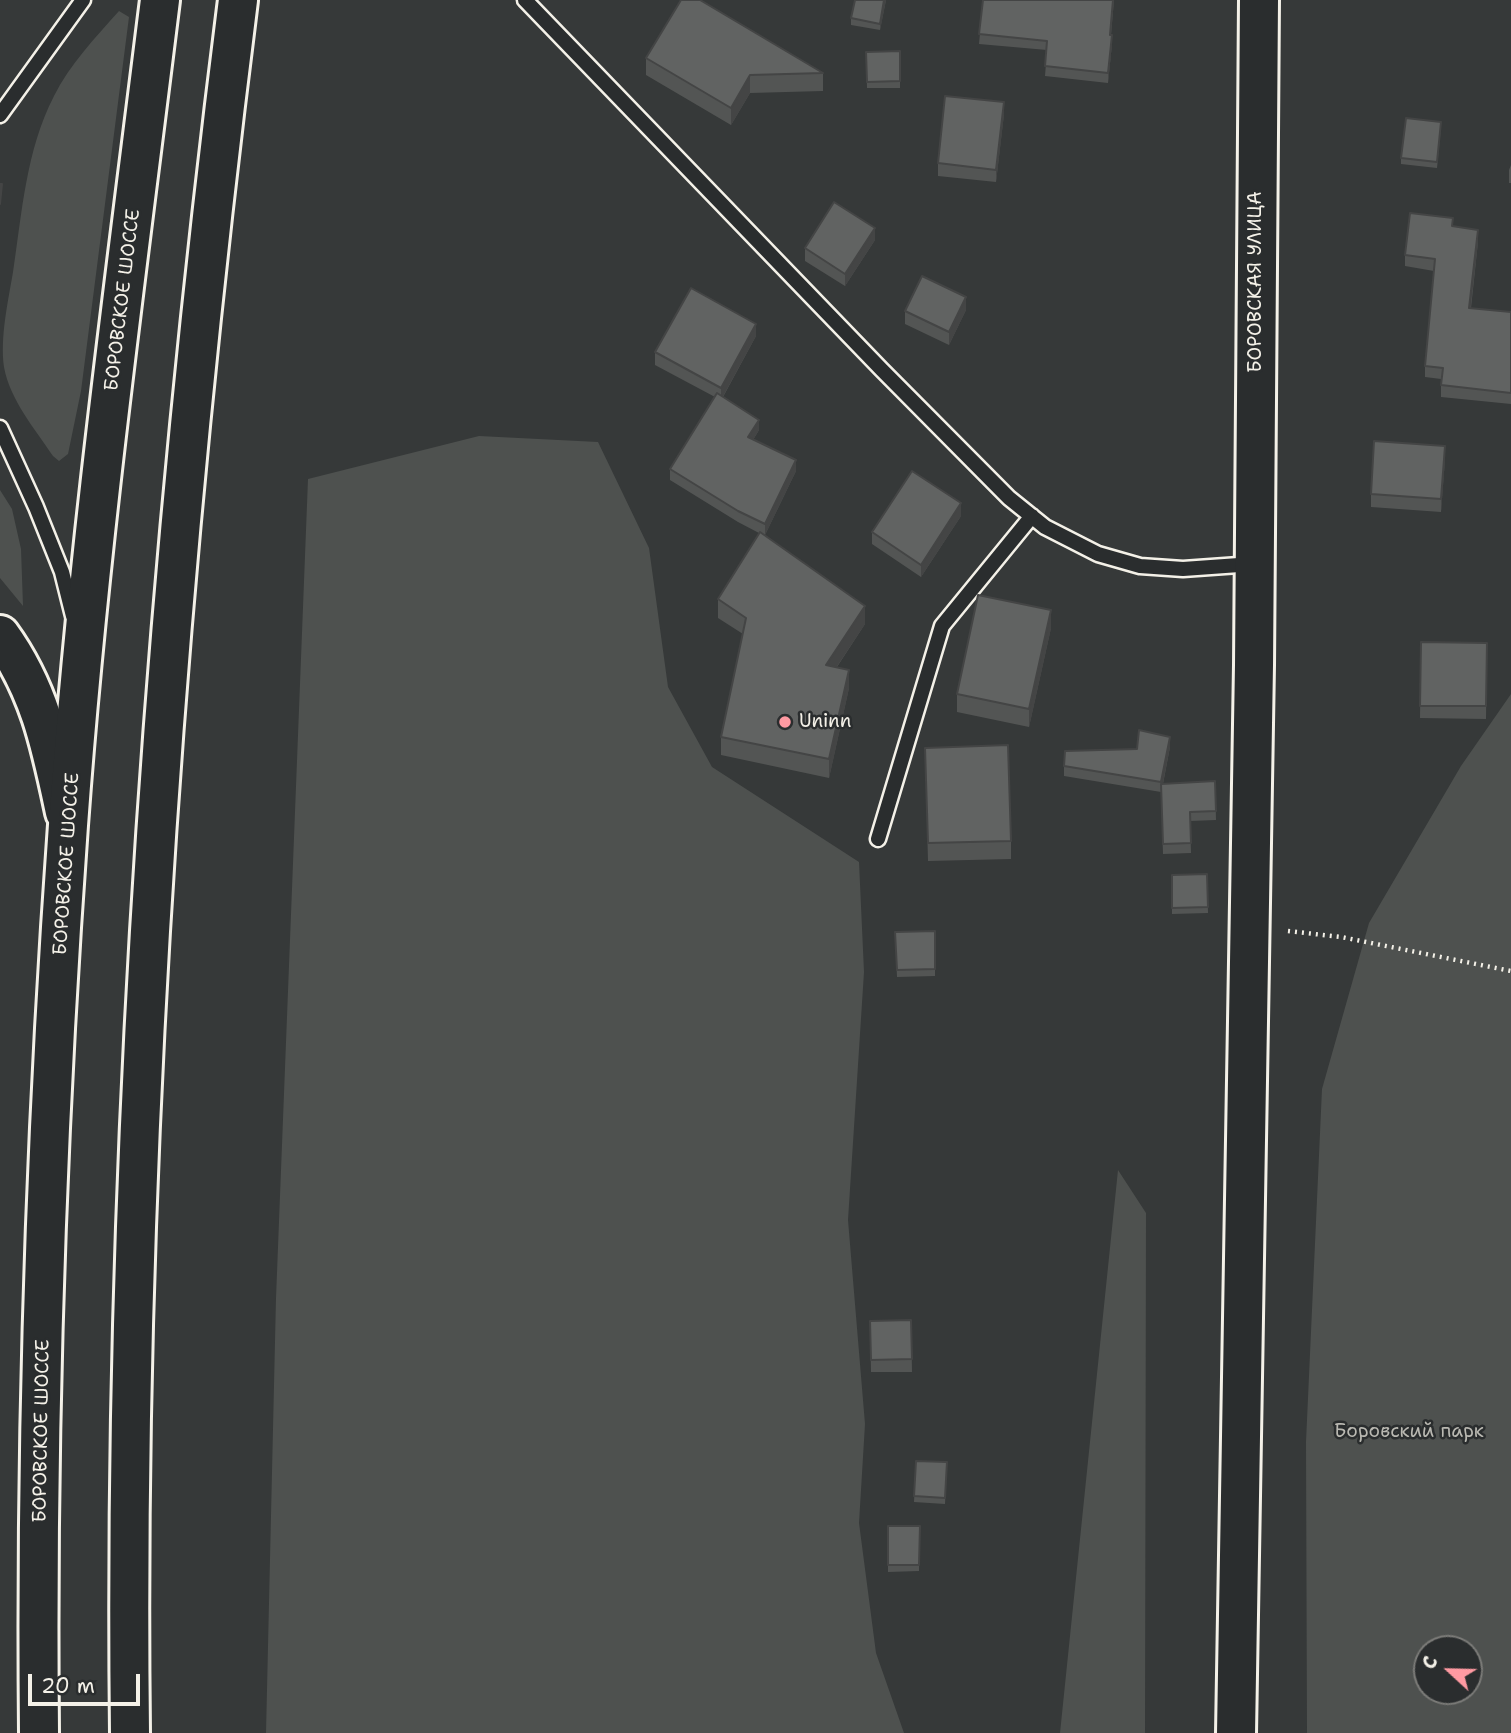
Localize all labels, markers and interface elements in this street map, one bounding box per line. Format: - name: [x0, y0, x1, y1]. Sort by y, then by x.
- street label: БОРОВСКАЯ УЛИЦА: [1245, 191, 1267, 373]
- street label: БОРОВСКОЕ ШОССЕ: [101, 208, 145, 392]
- place label: Uninn: [799, 711, 851, 733]
- marker: Uninn: [777, 714, 793, 730]
- street label: БОРОВСКОЕ ШОССЕ: [49, 772, 85, 956]
- street label: БОРОВСКОЕ ШОССЕ: [29, 1339, 55, 1523]
- park label: Боровский парк: [1334, 1421, 1484, 1443]
- north arrow: [1413, 1635, 1483, 1705]
- text: С: [1416, 1653, 1444, 1673]
- scale bar: [32, 1660, 144, 1704]
- text: 20 m: [41, 1672, 95, 1700]

